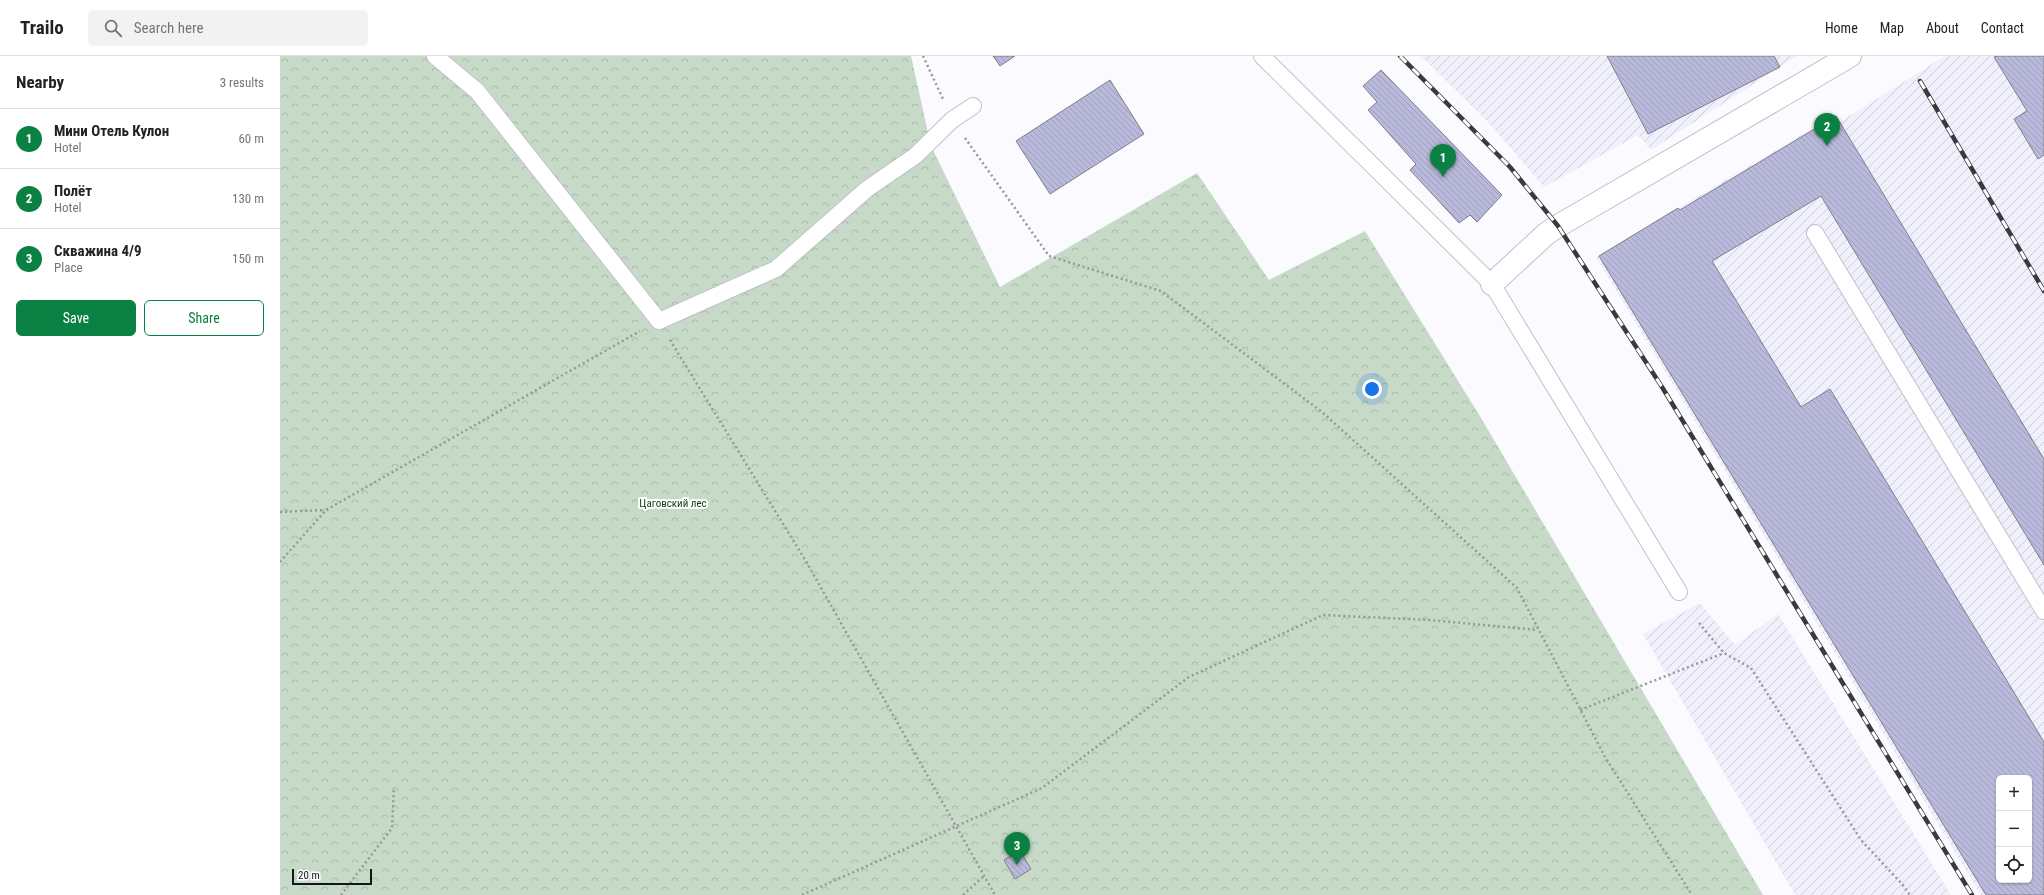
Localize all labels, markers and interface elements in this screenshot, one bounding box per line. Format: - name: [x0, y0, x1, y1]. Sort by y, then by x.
- search box: [88, 10, 368, 46]
- text: Trailo: [20, 16, 64, 39]
- icon: search: [102, 17, 124, 39]
- text: Search here: [134, 19, 203, 37]
- text: Home: [1825, 20, 1858, 36]
- text: Map: [1880, 20, 1904, 36]
- text: About: [1926, 20, 1959, 36]
- text: Contact: [1981, 20, 2024, 36]
- text: Nearby: [16, 72, 64, 92]
- text: 3 results: [220, 75, 264, 90]
- pin: 2: [1814, 113, 1840, 146]
- text: Мини Отель Кулон: [54, 122, 169, 140]
- text: 1: [26, 131, 32, 146]
- text: 60 m: [238, 131, 264, 146]
- text: Hotel: [54, 140, 82, 155]
- pin: 1: [1430, 144, 1456, 177]
- text: Полёт: [54, 182, 92, 200]
- text: 2: [26, 191, 32, 206]
- text: 130 m: [232, 191, 264, 206]
- text: Hotel: [54, 200, 82, 215]
- text: Скважина 4/9: [54, 242, 142, 260]
- text: 3: [26, 251, 32, 266]
- text: 150 m: [232, 251, 264, 266]
- text: Place: [54, 260, 83, 275]
- button: Save: [16, 300, 136, 336]
- button: Share: [144, 300, 264, 336]
- your location: [1362, 379, 1382, 399]
- park label: Цаговский лес: [639, 497, 707, 510]
- map controls: [1996, 775, 2032, 883]
- button: +: [1996, 775, 2032, 811]
- button: −: [1996, 811, 2032, 847]
- pin: 3: [1004, 832, 1030, 865]
- button: locate: [1996, 847, 2032, 883]
- scale bar: [292, 867, 372, 886]
- text: 20 m: [298, 869, 320, 882]

